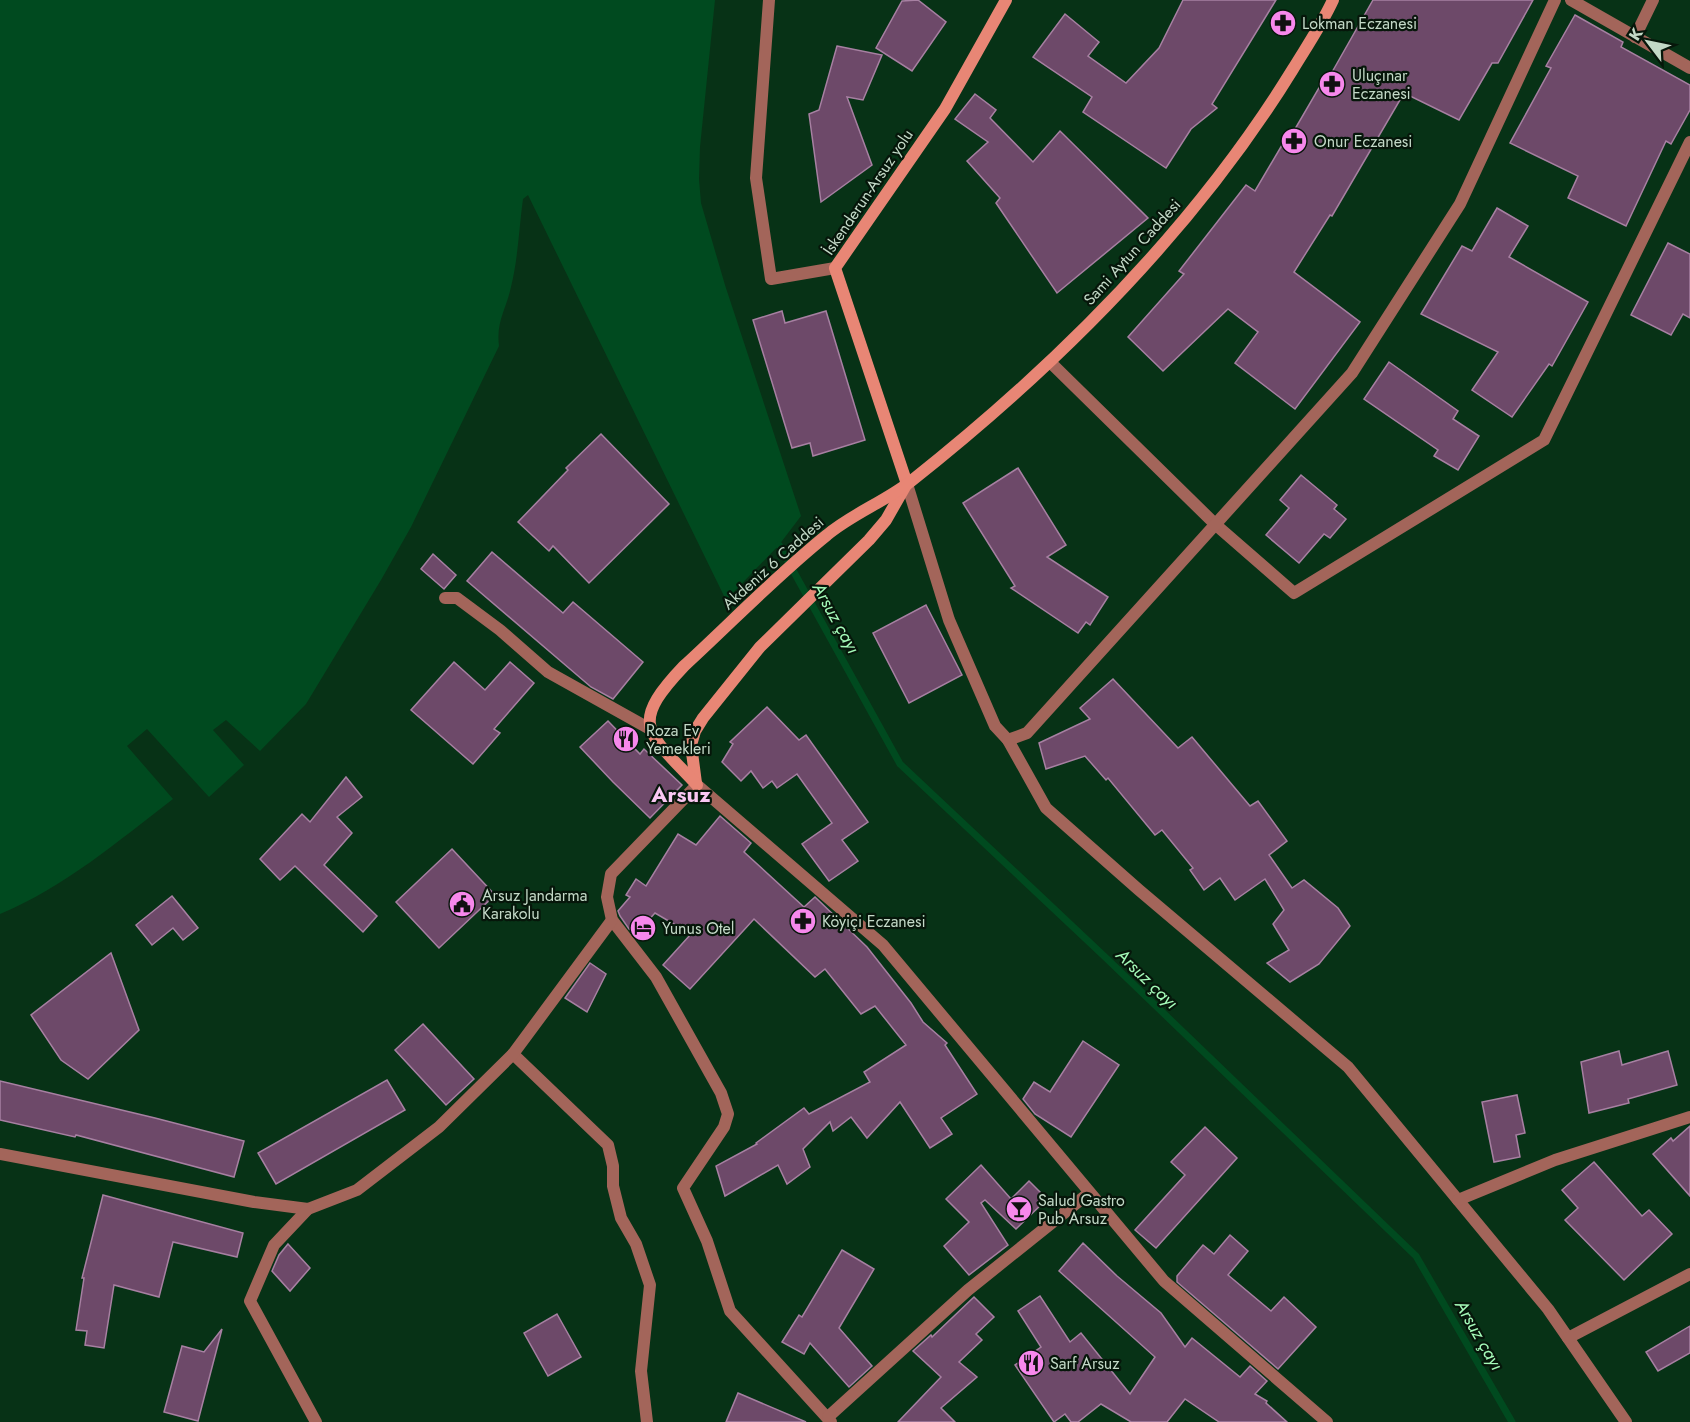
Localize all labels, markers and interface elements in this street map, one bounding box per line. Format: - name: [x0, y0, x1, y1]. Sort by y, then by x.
- pharmacy icon: Lokman Eczanesi: [1268, 8, 1298, 38]
- place label: Lokman Eczanesi: [1302, 12, 1417, 35]
- north arrow: [1618, 12, 1678, 72]
- text: K: [1623, 23, 1649, 45]
- place label: Uluçınar Eczanesi: [1352, 64, 1411, 105]
- pharmacy icon: Uluçınar Eczanesi: [1317, 69, 1347, 99]
- street label: İskenderun-Arsuz yolu: [817, 124, 919, 260]
- pharmacy icon: Onur Eczanesi: [1279, 126, 1309, 156]
- place label: Onur Eczanesi: [1314, 130, 1412, 153]
- street label: Sami Aytun Caddesi: [1078, 194, 1186, 310]
- street label: Akdeniz 6 Caddesi: [717, 511, 829, 615]
- water label: Arsuz çayı: [805, 577, 866, 658]
- place label: Roza Ev Yemekleri: [646, 719, 711, 760]
- restaurant icon: Roza Ev Yemekleri: [611, 724, 641, 754]
- district label: Arsuz: [650, 778, 711, 810]
- place label: Arsuz Jandarma Karakolu: [482, 884, 587, 925]
- public building icon: Arsuz Jandarma Karakolu: [447, 889, 477, 919]
- pharmacy icon: Köyiçi Eczanesi: [788, 906, 818, 936]
- place label: Köyiçi Eczanesi: [822, 910, 926, 933]
- hotel icon: Yunus Otel: [628, 913, 658, 943]
- place label: Yunus Otel: [662, 917, 735, 940]
- water label: Arsuz çayı: [1109, 942, 1184, 1015]
- place label: Salud Gastro Pub Arsuz: [1038, 1189, 1125, 1230]
- bar icon: Salud Gastro Pub Arsuz: [1004, 1194, 1034, 1224]
- water label: Arsuz çayı: [1448, 1294, 1510, 1375]
- restaurant icon: Sarf Arsuz: [1016, 1348, 1046, 1378]
- place label: Sarf Arsuz: [1050, 1352, 1120, 1375]

